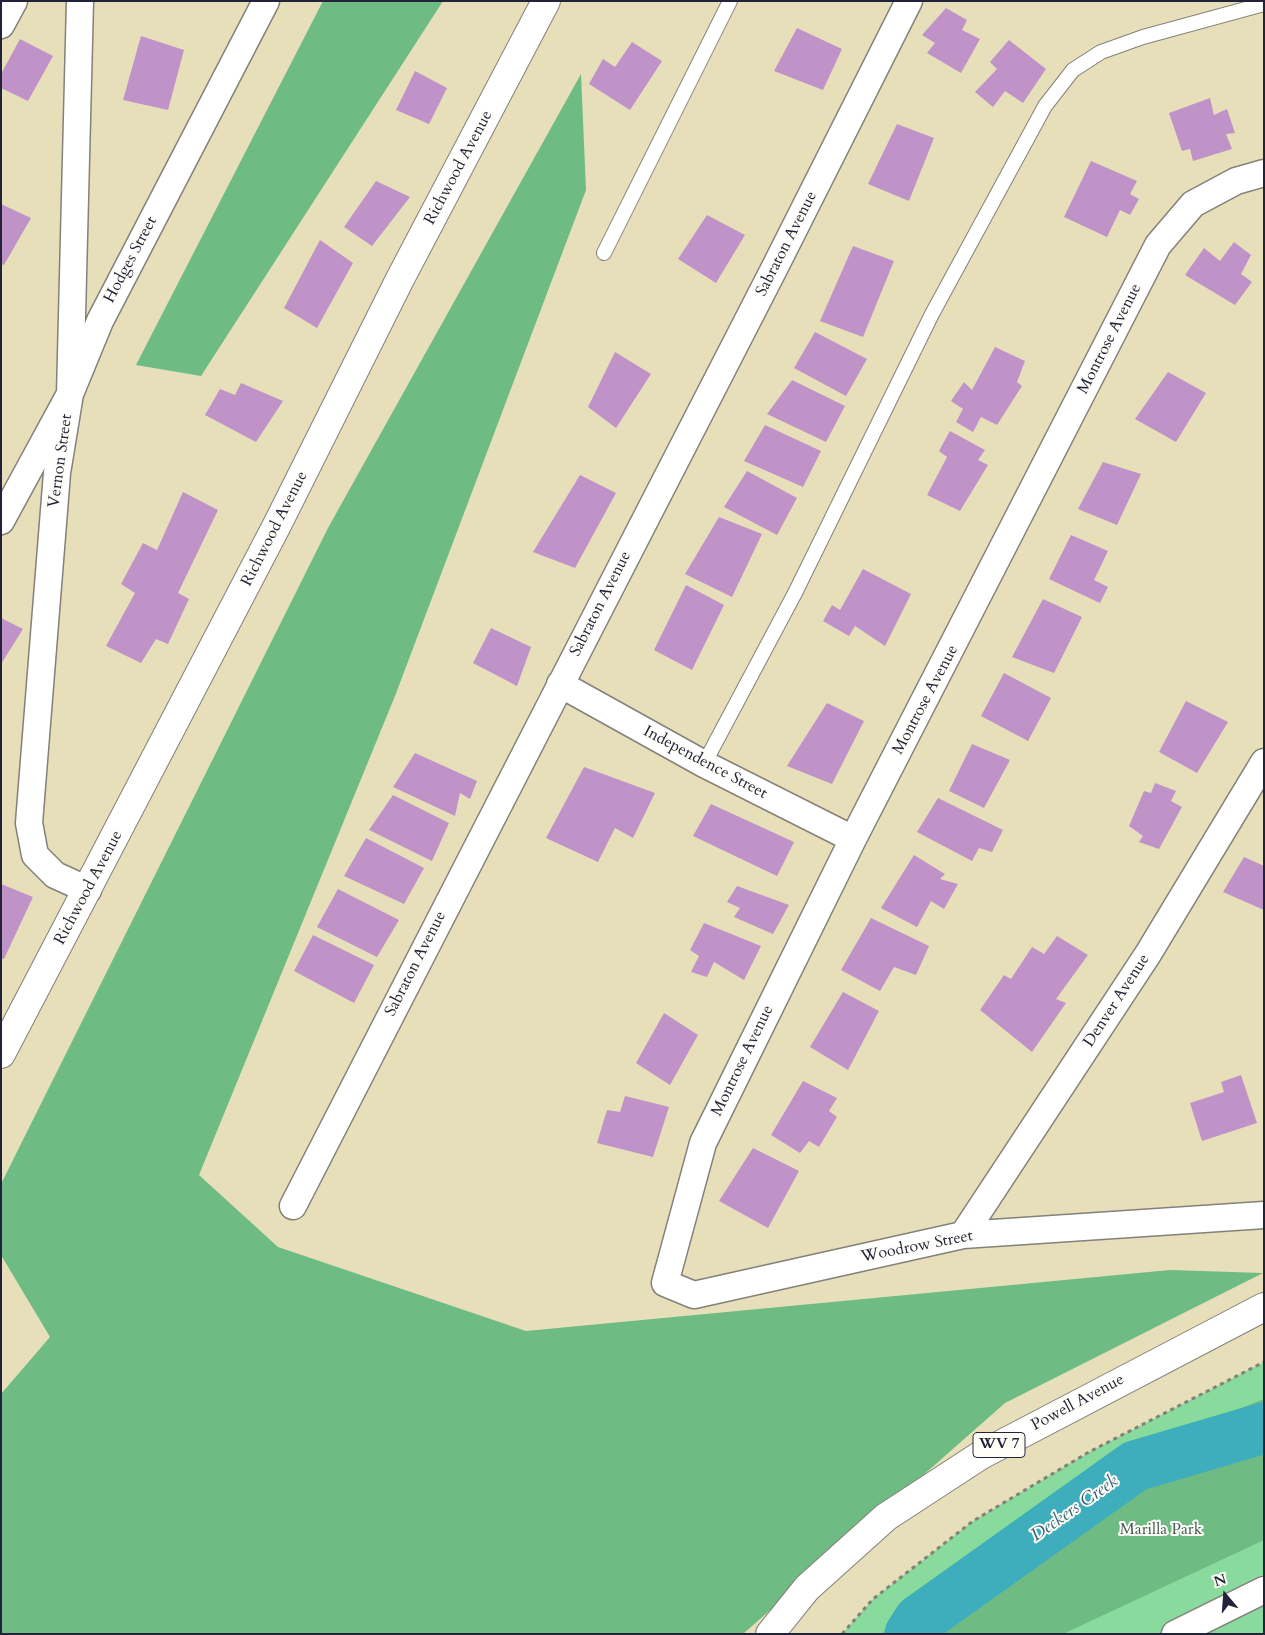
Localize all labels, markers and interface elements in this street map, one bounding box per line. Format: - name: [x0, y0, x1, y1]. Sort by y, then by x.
- street label: Richwood Avenue: [421, 108, 497, 228]
- street label: Sabraton Avenue: [752, 188, 822, 300]
- street label: Hodges Street: [100, 214, 162, 306]
- street label: Montrose Avenue: [1074, 281, 1146, 397]
- street label: Vernon Street: [45, 413, 77, 509]
- street label: Richwood Avenue: [238, 468, 312, 590]
- street label: Sabraton Avenue: [566, 548, 636, 660]
- street label: Montrose Avenue: [889, 642, 963, 758]
- street label: Independence Street: [640, 722, 770, 804]
- street label: Richwood Avenue: [51, 828, 127, 948]
- street label: Sabraton Avenue: [381, 908, 451, 1020]
- street label: Denver Avenue: [1080, 951, 1154, 1051]
- street label: Montrose Avenue: [708, 1002, 778, 1120]
- street label: Woodrow Street: [859, 1227, 975, 1267]
- street label: Powell Avenue: [1028, 1370, 1128, 1436]
- road number: WV 7: [973, 1432, 1025, 1458]
- water label: Deckers Creek: [1027, 1471, 1123, 1547]
- park label: Marilla Park: [1120, 1520, 1202, 1540]
- text: N: [1211, 1569, 1229, 1591]
- north arrow: [1200, 1570, 1250, 1620]

